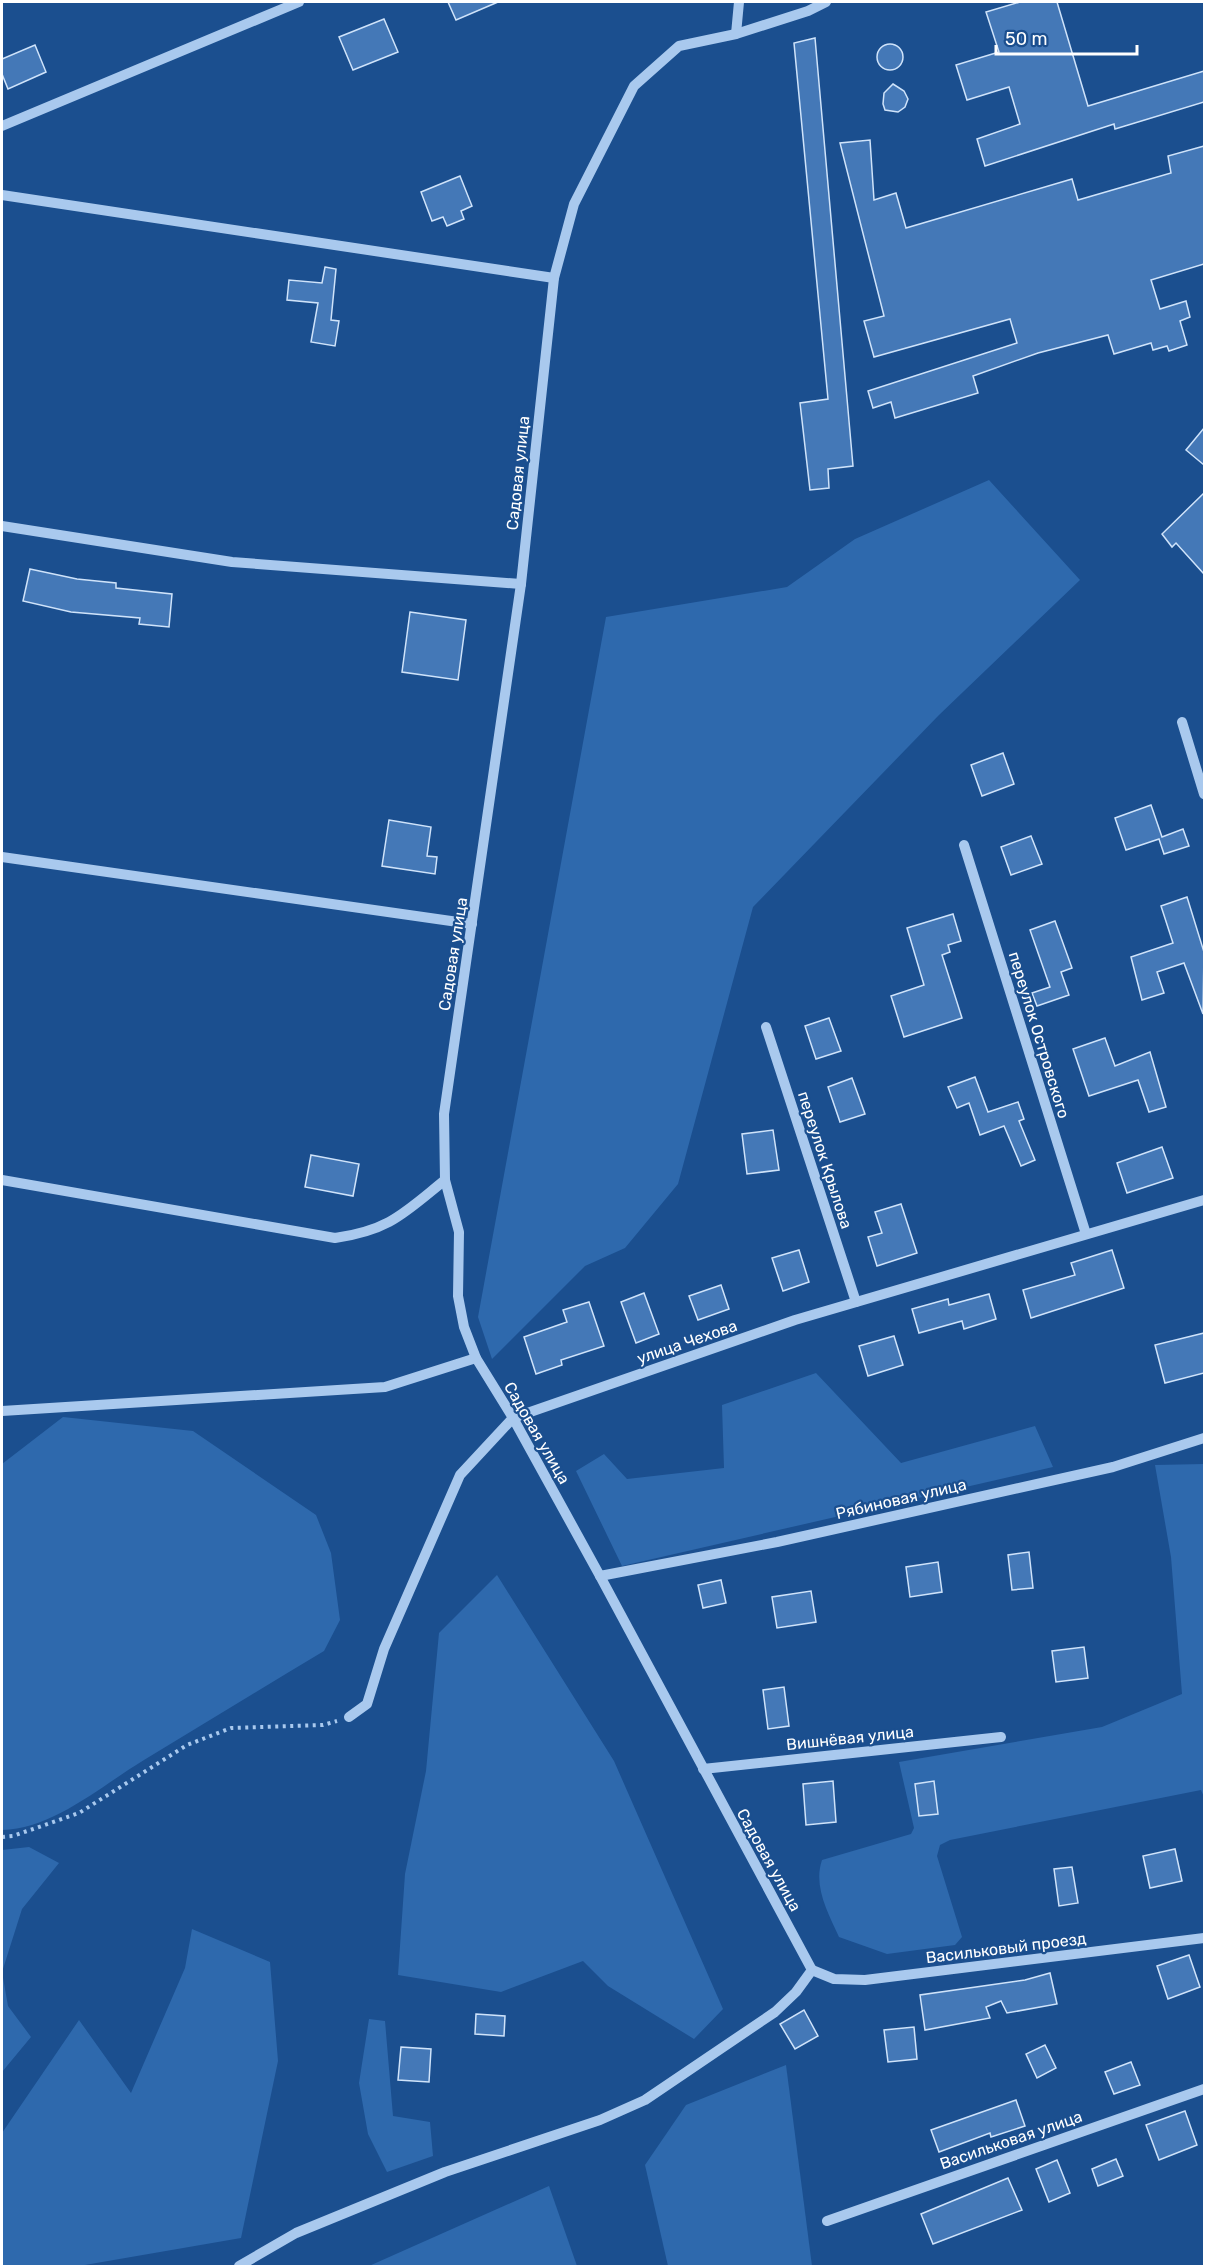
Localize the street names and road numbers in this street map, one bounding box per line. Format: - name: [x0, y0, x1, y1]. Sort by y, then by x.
- street label: Садовая улица: [503, 415, 533, 531]
- street label: Садовая улица: [435, 896, 471, 1012]
- street label: переулок Островского: [1005, 949, 1073, 1121]
- street label: переулок Крылова: [794, 1089, 856, 1231]
- street label: улица Чехова: [634, 1316, 740, 1368]
- street label: Садовая улица: [500, 1379, 574, 1487]
- street label: Рябиновая улица: [834, 1475, 968, 1523]
- street label: Вишнёвая улица: [785, 1722, 915, 1754]
- street label: Садовая улица: [733, 1805, 805, 1915]
- street label: Васильковый проезд: [925, 1929, 1088, 1967]
- street label: Васильковая улица: [937, 2107, 1085, 2173]

